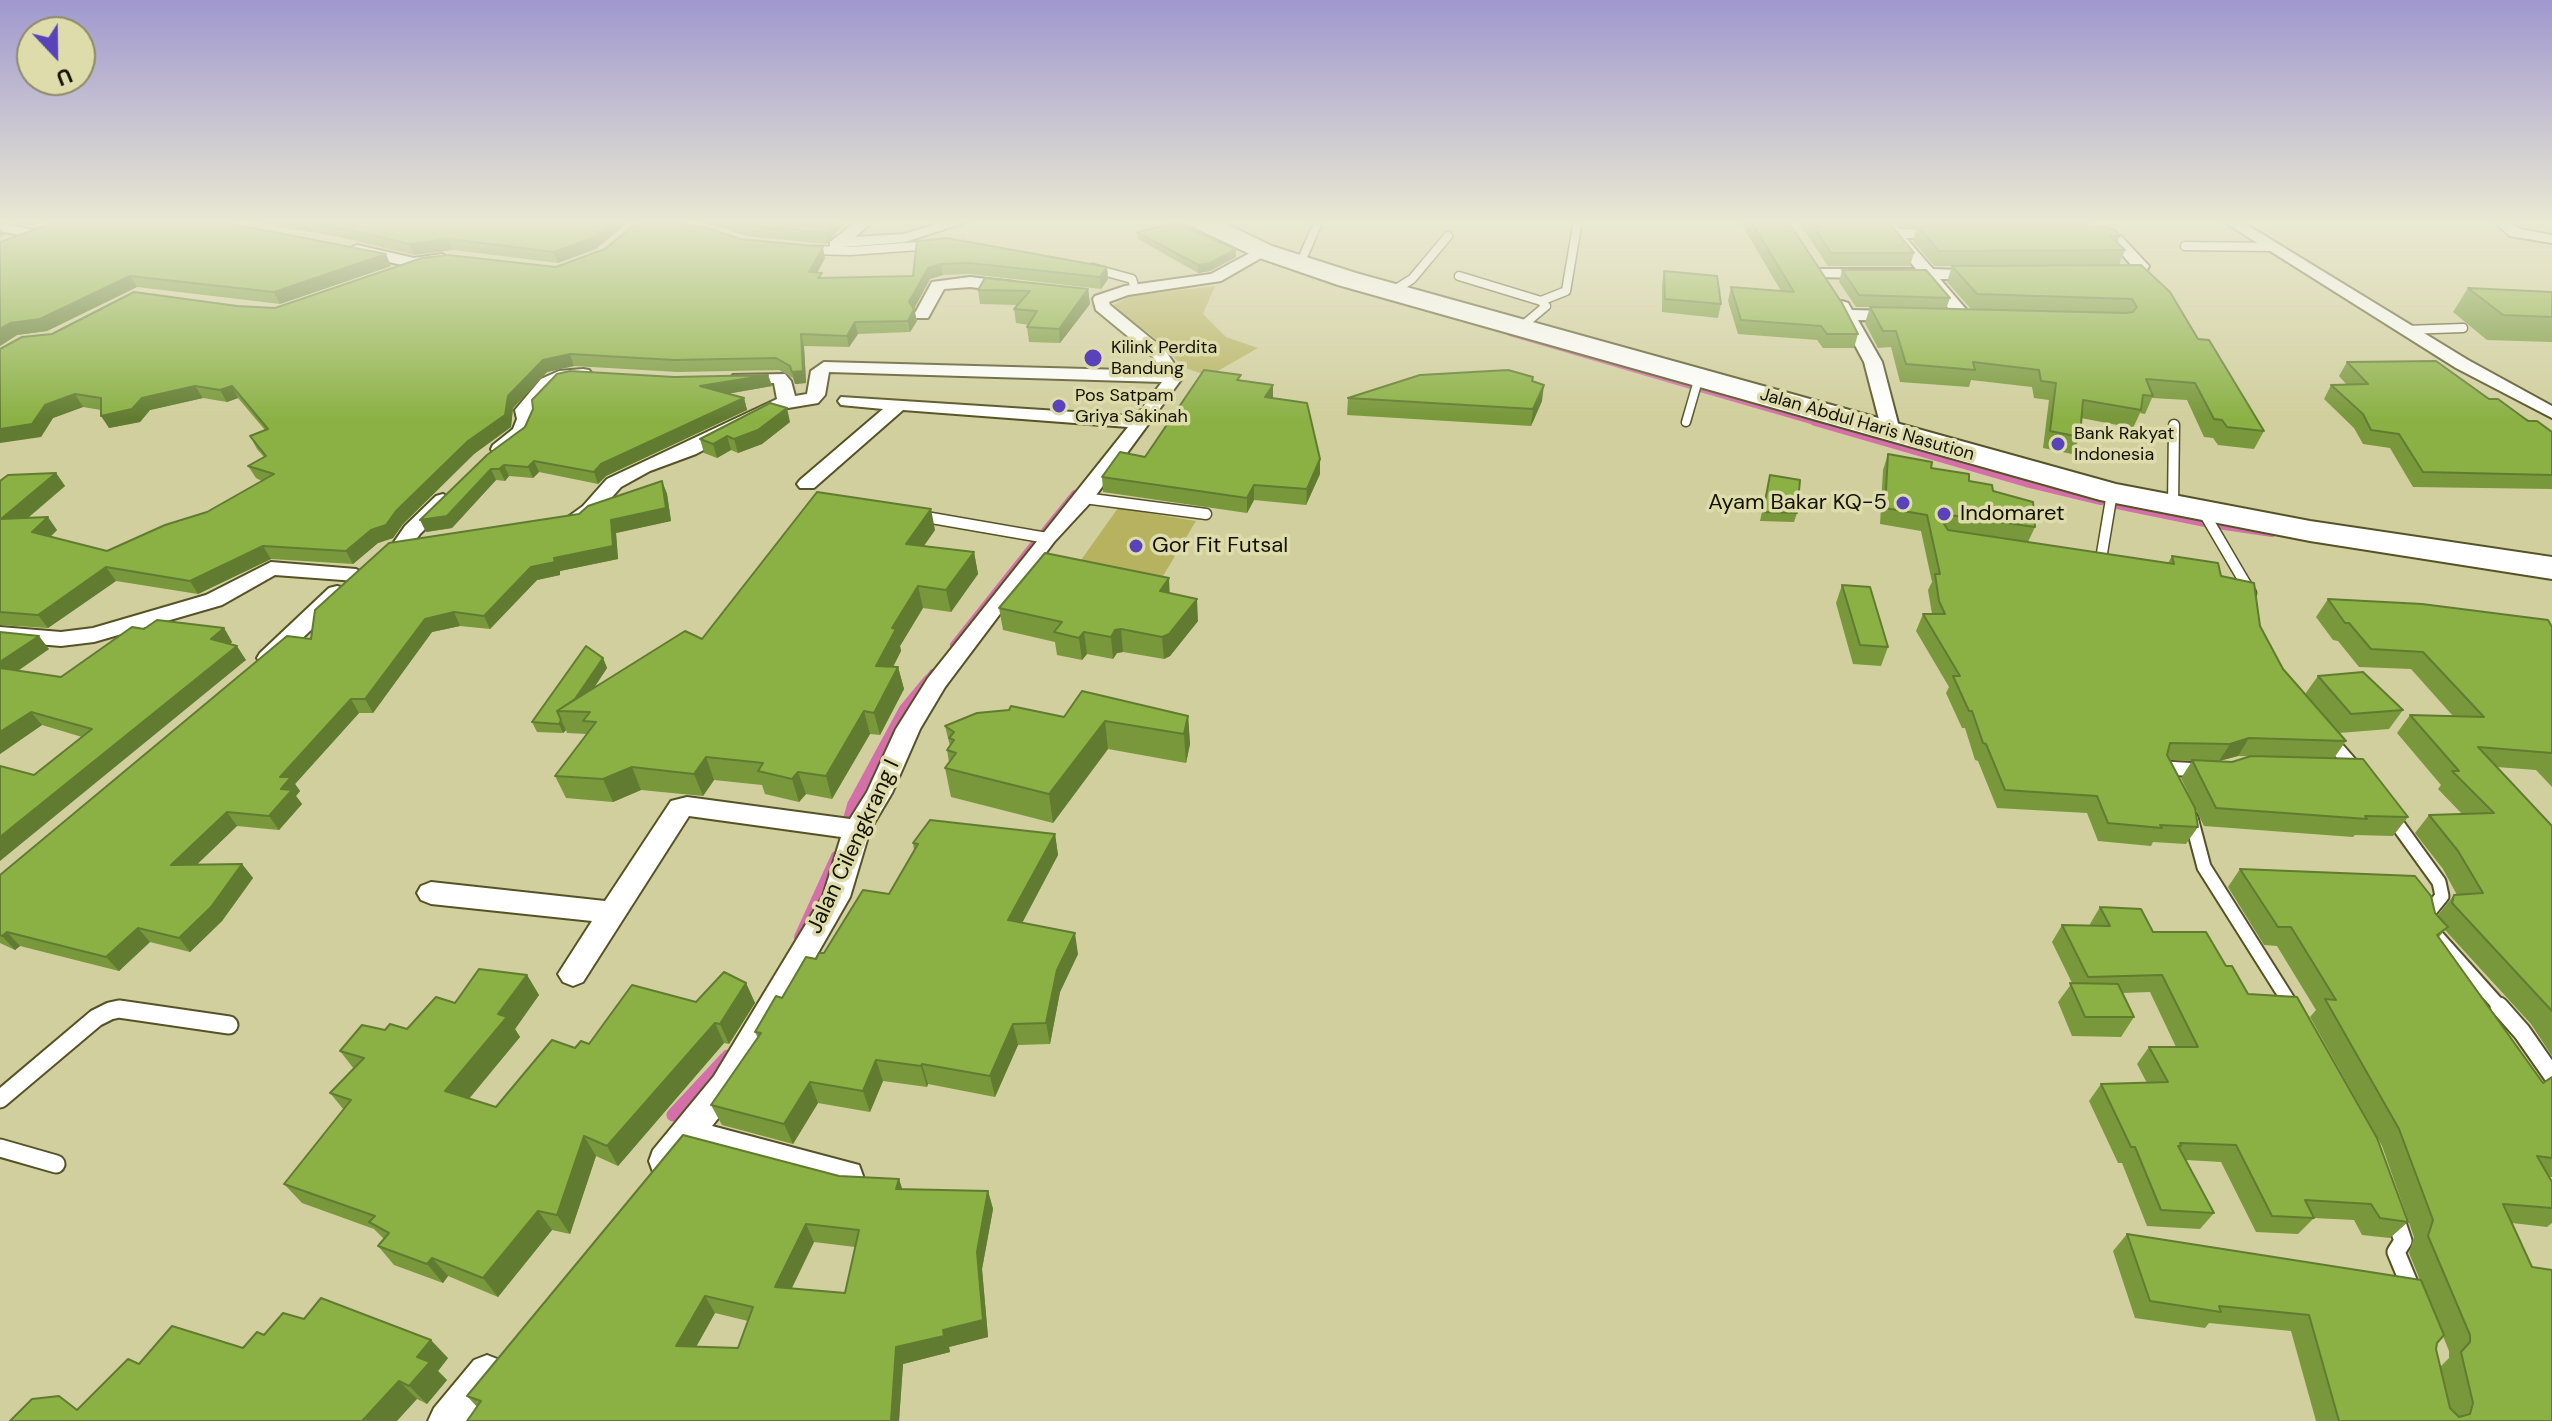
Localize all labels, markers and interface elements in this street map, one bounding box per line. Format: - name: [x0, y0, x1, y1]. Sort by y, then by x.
- north arrow: [16, 16, 96, 96]
- text: U: [52, 61, 77, 93]
- place label: Kilink Perdita Bandung: [1111, 337, 1217, 380]
- marker: Kilink Perdita Bandung: [1082, 347, 1104, 369]
- street label: Jalan Abdul Haris Nasution: [1757, 384, 1977, 466]
- place label: Pos Satpam Griya Sakinah: [1075, 385, 1188, 428]
- marker: Pos Satpam Griya Sakinah: [1050, 397, 1068, 415]
- place label: Bank Rakyat Indonesia: [2074, 423, 2174, 466]
- marker: Bank Rakyat Indonesia: [2049, 435, 2067, 453]
- place label: Ayam Bakar KQ-5: [1708, 490, 1887, 516]
- marker: Ayam Bakar KQ-5: [1894, 494, 1912, 512]
- place label: Indomaret: [1960, 501, 2065, 527]
- marker: Indomaret: [1935, 505, 1953, 523]
- place label: Gor Fit Futsal: [1152, 533, 1288, 559]
- marker: Gor Fit Futsal: [1127, 537, 1145, 555]
- street label: Jalan Cilengkrang I: [802, 756, 906, 938]

